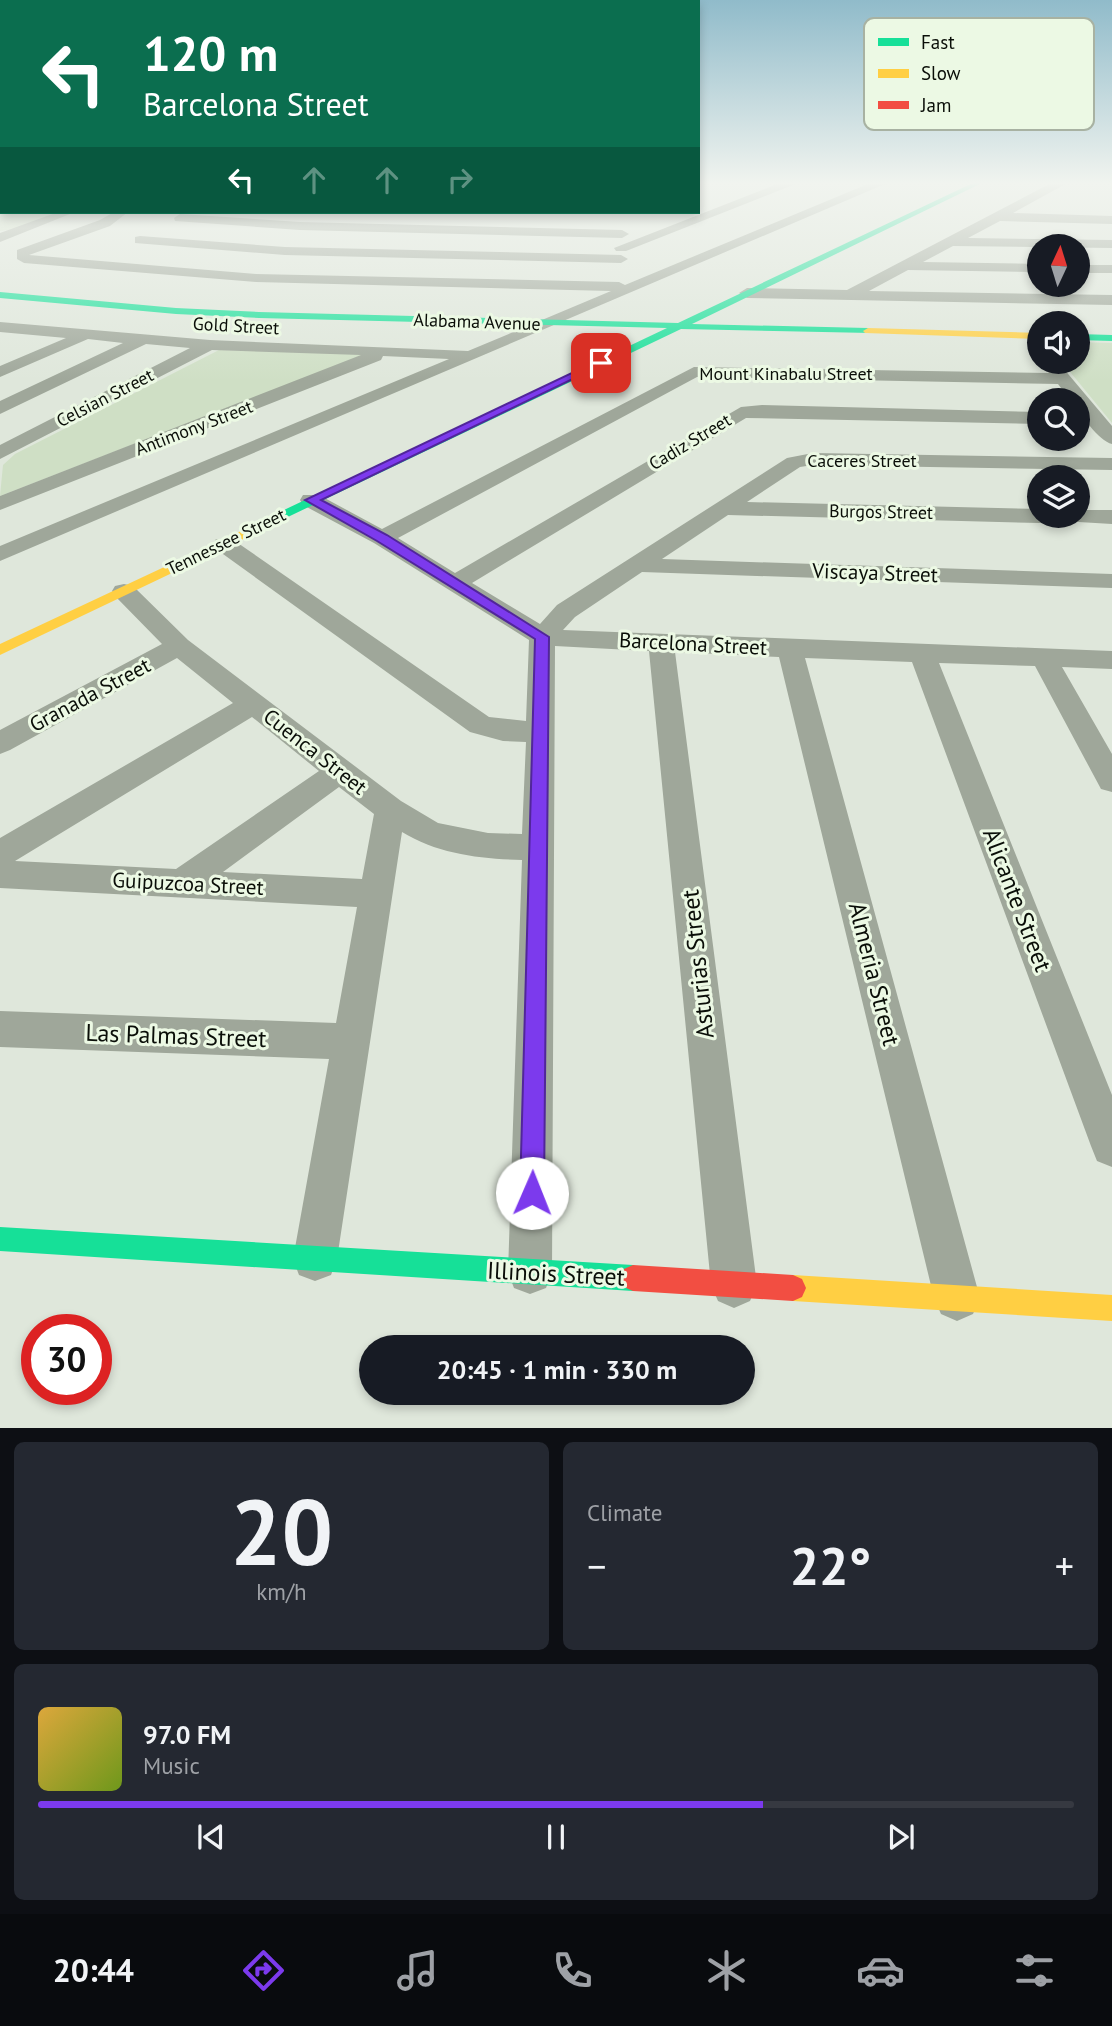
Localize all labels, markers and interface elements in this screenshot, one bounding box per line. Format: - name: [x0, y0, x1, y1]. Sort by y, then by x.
- legend: [864, 18, 1094, 130]
- text: 120 m: [143, 21, 278, 85]
- icon: left: [28, 28, 119, 119]
- text: Fast: [921, 30, 955, 54]
- text: Slow: [921, 61, 961, 85]
- text: Barcelona Street: [143, 83, 369, 125]
- text: Jam: [920, 93, 951, 117]
- icon: left: [222, 161, 260, 199]
- icon: ahead: [295, 161, 333, 199]
- icon: ahead: [368, 161, 406, 199]
- icon: right: [441, 161, 479, 199]
- north arrow: [1027, 234, 1090, 298]
- map controls: [1027, 234, 1090, 528]
- street label: Alabama Avenue: [413, 308, 541, 335]
- button: sound: [1027, 311, 1090, 374]
- street label: Gold Street: [192, 312, 280, 339]
- pin: [571, 333, 631, 393]
- icon: arrive: [582, 344, 620, 382]
- street label: Mount Kinabalu Street: [699, 362, 873, 385]
- street label: Celsian Street: [52, 363, 157, 432]
- button: search: [1027, 388, 1090, 451]
- street label: Antimony Street: [132, 395, 256, 460]
- street label: Cadiz Street: [645, 408, 735, 475]
- street label: Caceres Street: [807, 449, 917, 472]
- button: layers: [1027, 465, 1090, 528]
- street label: Burgos Street: [829, 499, 933, 524]
- street label: Tennessee Street: [162, 503, 289, 580]
- street label: Viscaya Street: [811, 557, 938, 588]
- street label: Barcelona Street: [618, 626, 768, 661]
- street label: Granada Street: [25, 651, 155, 738]
- street label: Cuenca Street: [258, 703, 373, 800]
- street label: Alicante Street: [976, 824, 1059, 976]
- street label: Guipuzcoa Street: [112, 866, 264, 901]
- street label: Asturias Street: [674, 888, 721, 1040]
- street label: Almeria Street: [842, 899, 907, 1049]
- street label: Las Palmas Street: [85, 1017, 267, 1054]
- position arrow: [495, 1156, 569, 1230]
- street label: Illinois Street: [486, 1254, 626, 1293]
- speed limit sign: 30: [21, 1314, 112, 1405]
- text: 20:45 · 1 min · 330 m: [437, 1353, 677, 1386]
- text: 20: [230, 1472, 333, 1590]
- text: Climate: [587, 1498, 662, 1527]
- text: 22°: [790, 1532, 871, 1599]
- text: −: [587, 1541, 606, 1590]
- text: +: [1055, 1541, 1074, 1590]
- text: km/h: [256, 1577, 307, 1606]
- text: 97.0 FM: [143, 1718, 231, 1751]
- text: Music: [143, 1751, 200, 1780]
- icon: previous: [192, 1818, 230, 1856]
- icon: pause: [537, 1818, 575, 1856]
- icon: next: [882, 1818, 920, 1856]
- icon: directions: [239, 1946, 288, 1995]
- icon: music: [393, 1946, 442, 1995]
- icon: phone: [548, 1946, 597, 1995]
- icon: climate: [702, 1946, 751, 1995]
- icon: car: [856, 1946, 905, 1995]
- icon: filters: [1010, 1946, 1059, 1995]
- text: 20:44: [53, 1949, 134, 1991]

